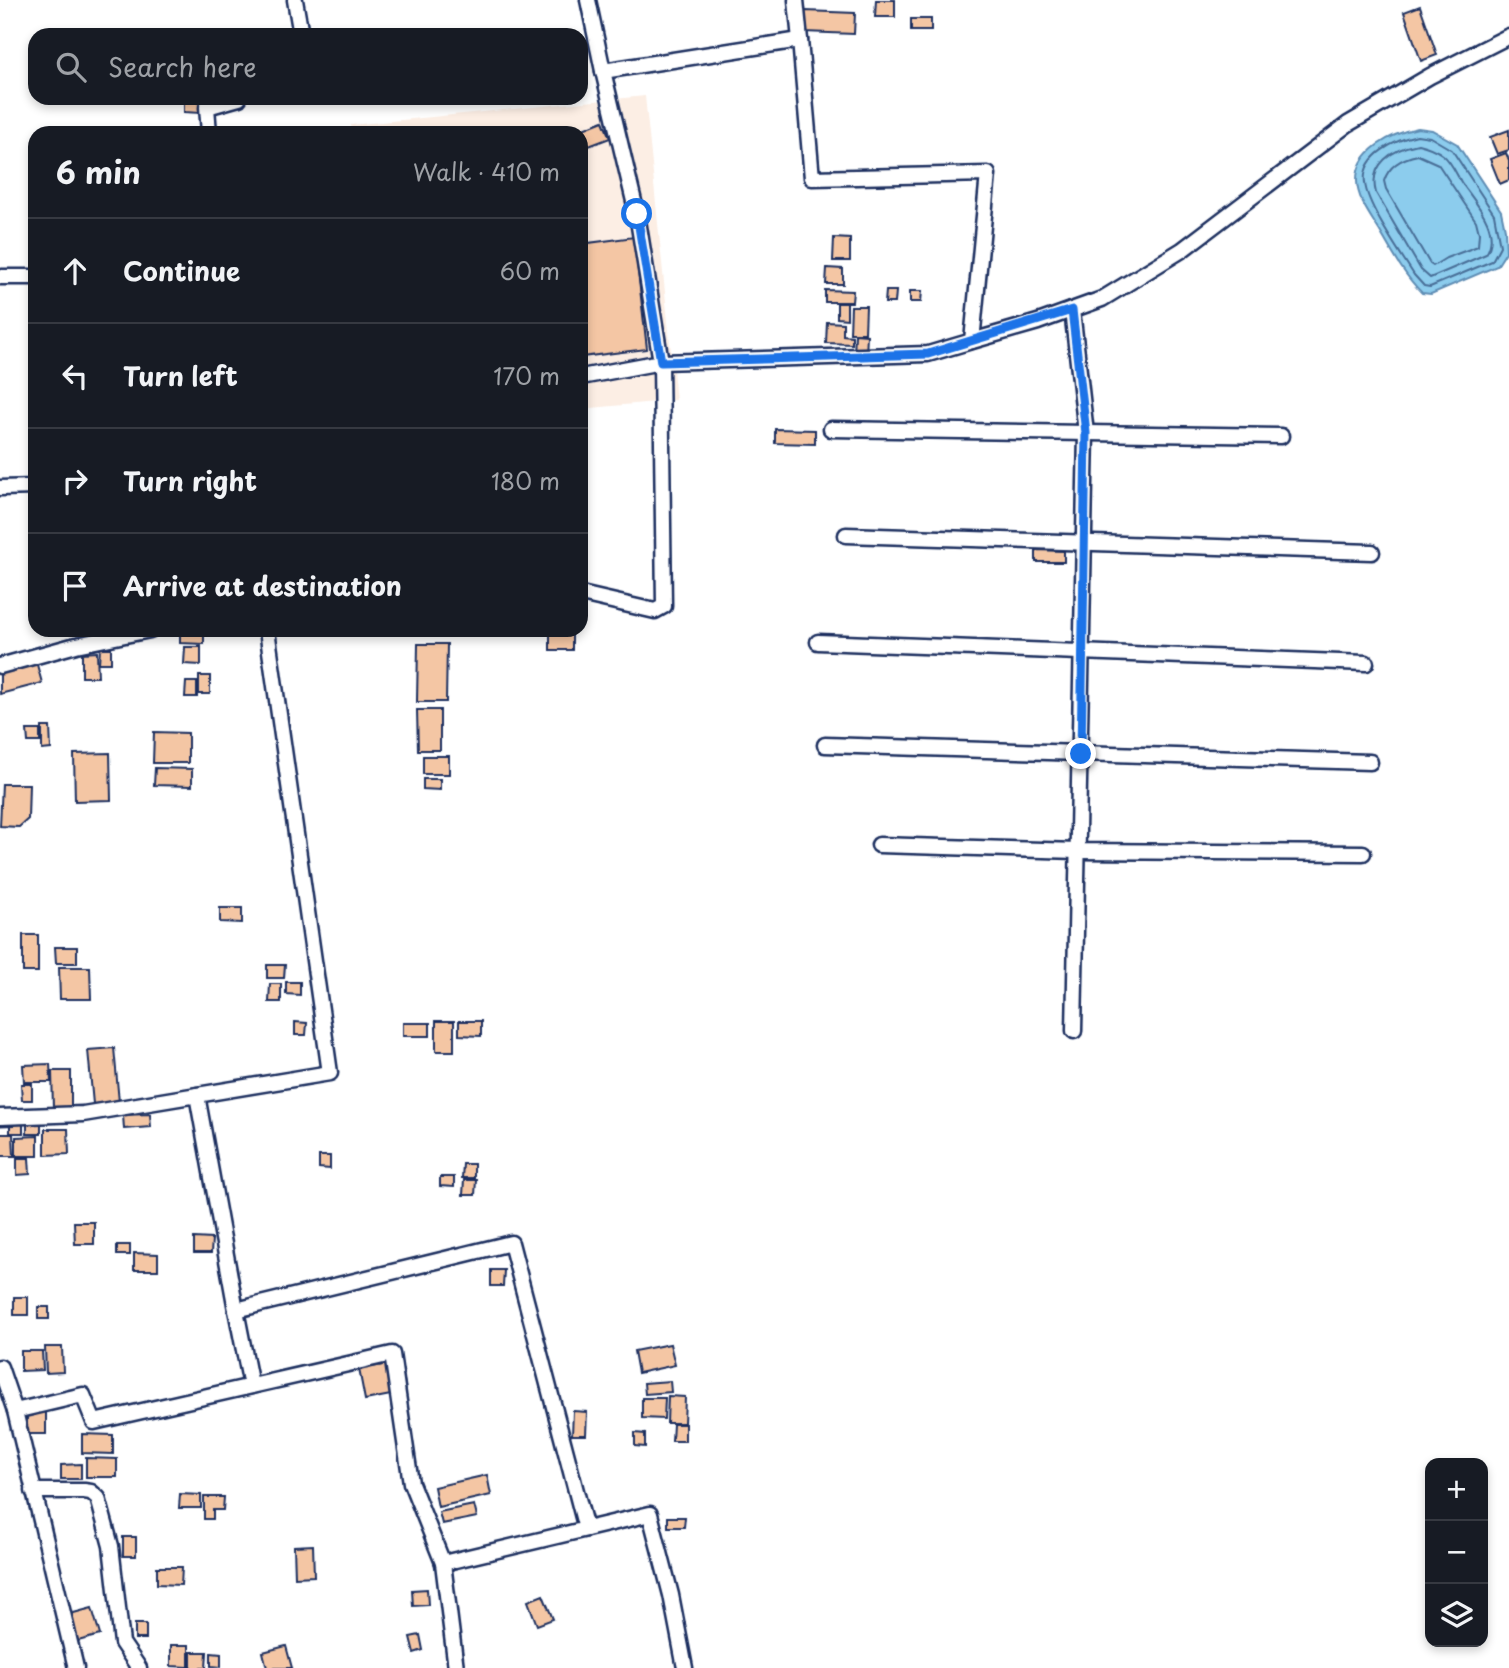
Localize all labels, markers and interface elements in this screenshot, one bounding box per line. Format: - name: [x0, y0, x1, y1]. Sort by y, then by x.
- search box: [28, 28, 588, 105]
- text: Search here: [108, 47, 257, 86]
- icon: search: [52, 48, 90, 86]
- text: 6 min: [56, 149, 141, 194]
- text: Walk · 410 m: [413, 154, 560, 189]
- route start: [621, 198, 652, 229]
- text: Continue: [123, 251, 240, 290]
- icon: ahead: [56, 252, 94, 290]
- text: 60 m: [500, 253, 560, 288]
- text: Turn left: [123, 356, 238, 395]
- icon: left: [56, 357, 94, 395]
- text: 170 m: [493, 358, 560, 393]
- text: Turn right: [123, 461, 257, 500]
- icon: right: [56, 462, 94, 500]
- text: 180 m: [491, 463, 560, 498]
- text: Arrive at destination: [123, 566, 402, 605]
- icon: arrive: [56, 567, 94, 605]
- route end: [1065, 738, 1096, 769]
- map controls: [1425, 1458, 1488, 1647]
- button: +: [1425, 1458, 1488, 1521]
- button: −: [1425, 1521, 1488, 1584]
- button: layers: [1425, 1584, 1488, 1647]

